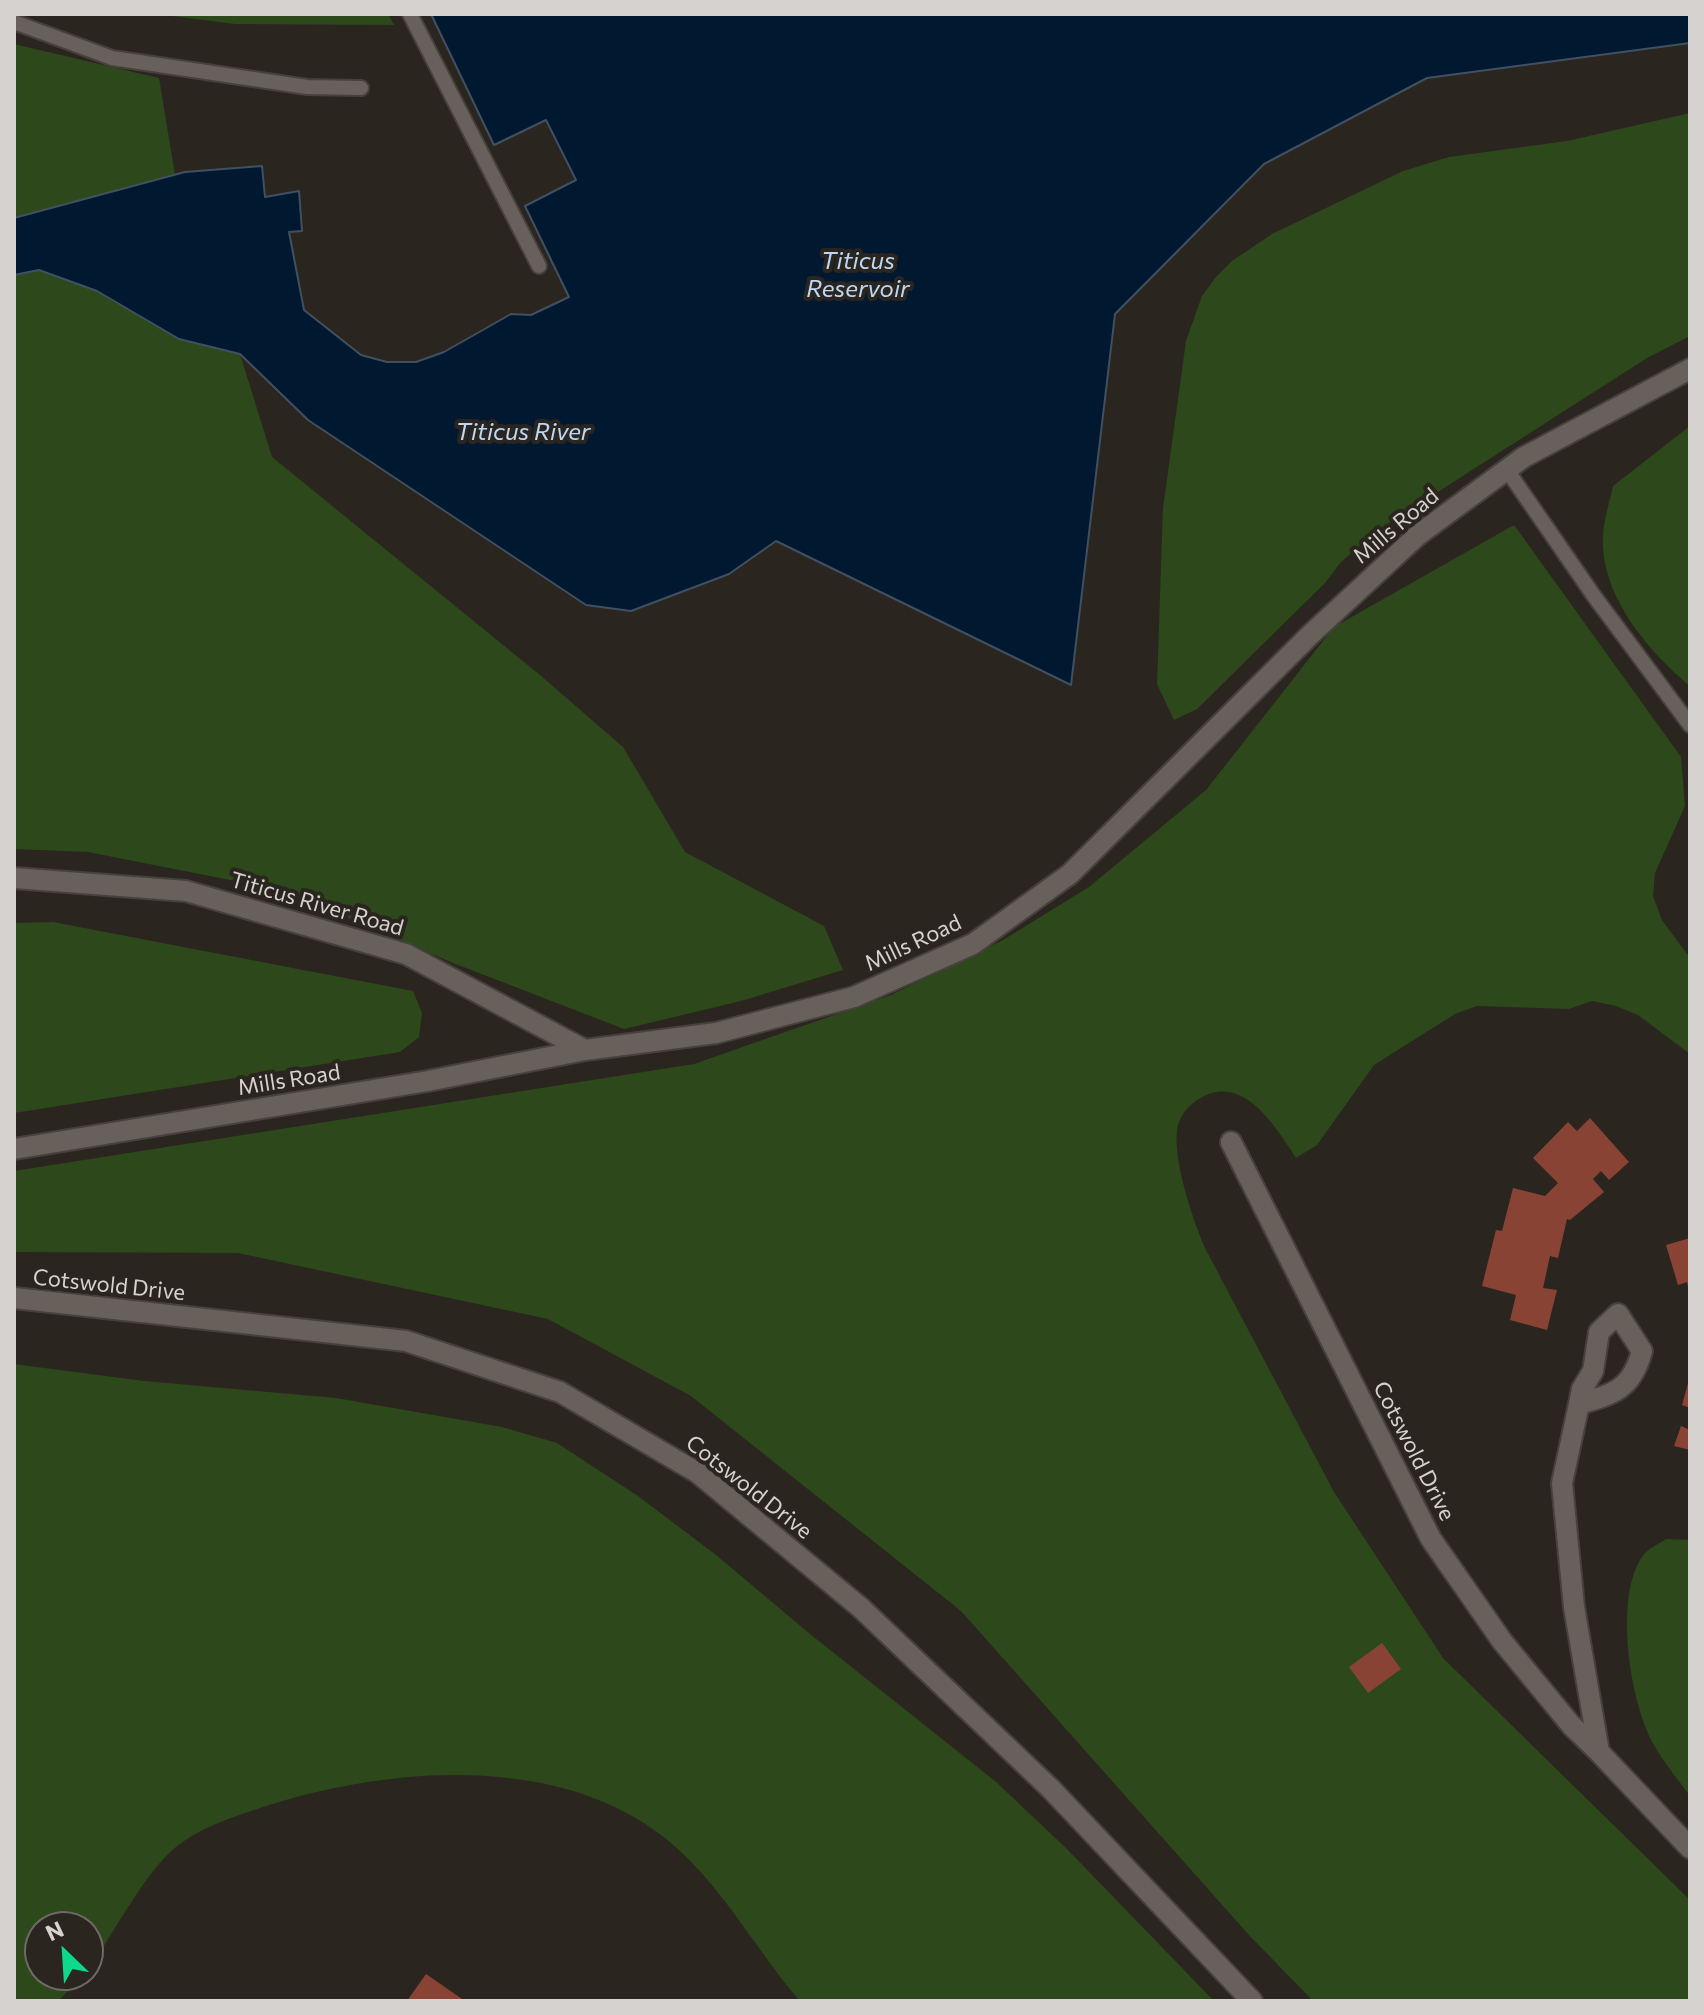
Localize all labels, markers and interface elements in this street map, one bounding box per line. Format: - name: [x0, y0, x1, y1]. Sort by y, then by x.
- water label: Titicus Reservoir: [806, 247, 910, 303]
- water label: Titicus River: [456, 418, 590, 446]
- street label: Mills Road: [1348, 483, 1444, 569]
- street label: Titicus River Road: [227, 867, 407, 941]
- street label: Mills Road: [861, 909, 965, 977]
- street label: Mills Road: [236, 1059, 342, 1101]
- street label: Cotswold Drive: [32, 1264, 186, 1306]
- street label: Cotswold Drive: [1368, 1377, 1460, 1525]
- street label: Cotswold Drive: [681, 1430, 817, 1544]
- north arrow: [24, 1911, 104, 1991]
- text: N: [41, 1915, 68, 1946]

